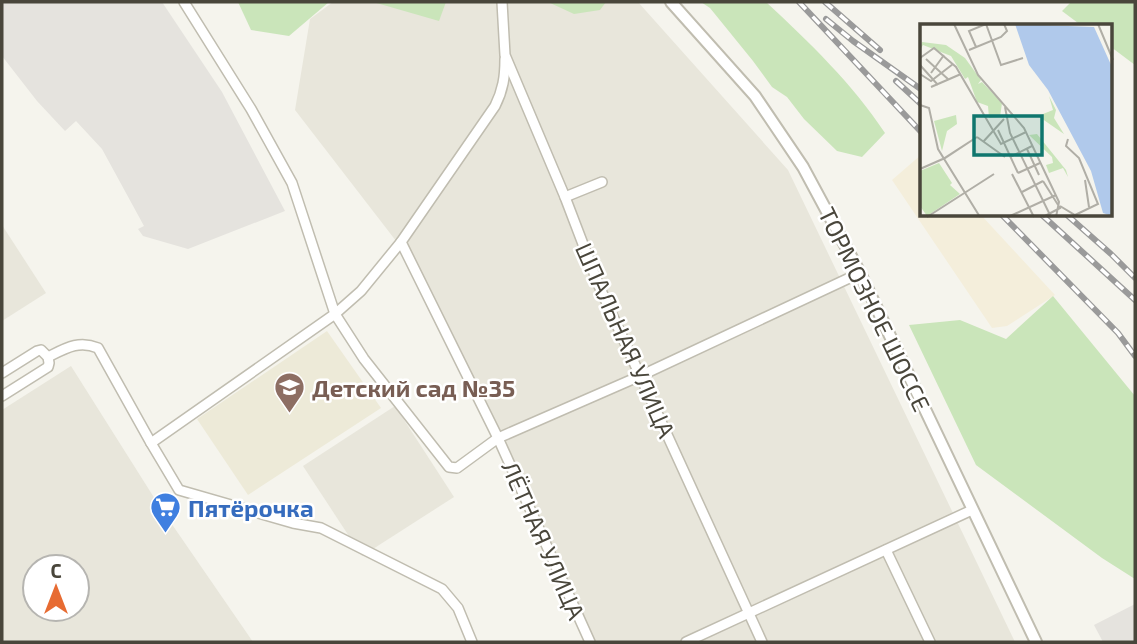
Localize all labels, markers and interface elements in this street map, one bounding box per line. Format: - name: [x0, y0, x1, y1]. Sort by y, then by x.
- inset map: [920, 24, 1112, 217]
- street label: ТОРМОЗНОЕ ШОССЕ: [813, 202, 937, 416]
- street label: ШПАЛЬНАЯ УЛИЦА: [570, 238, 682, 442]
- school or university icon: Детский сад №35: [272, 370, 306, 414]
- place label: Детский сад №35: [312, 373, 515, 402]
- street label: ЛЁТНАЯ УЛИЦА: [496, 456, 592, 624]
- supermarket icon: Пятёрочка: [148, 490, 182, 534]
- place label: Пятёрочка: [188, 493, 314, 522]
- north arrow: [21, 553, 91, 623]
- text: С: [50, 559, 62, 582]

